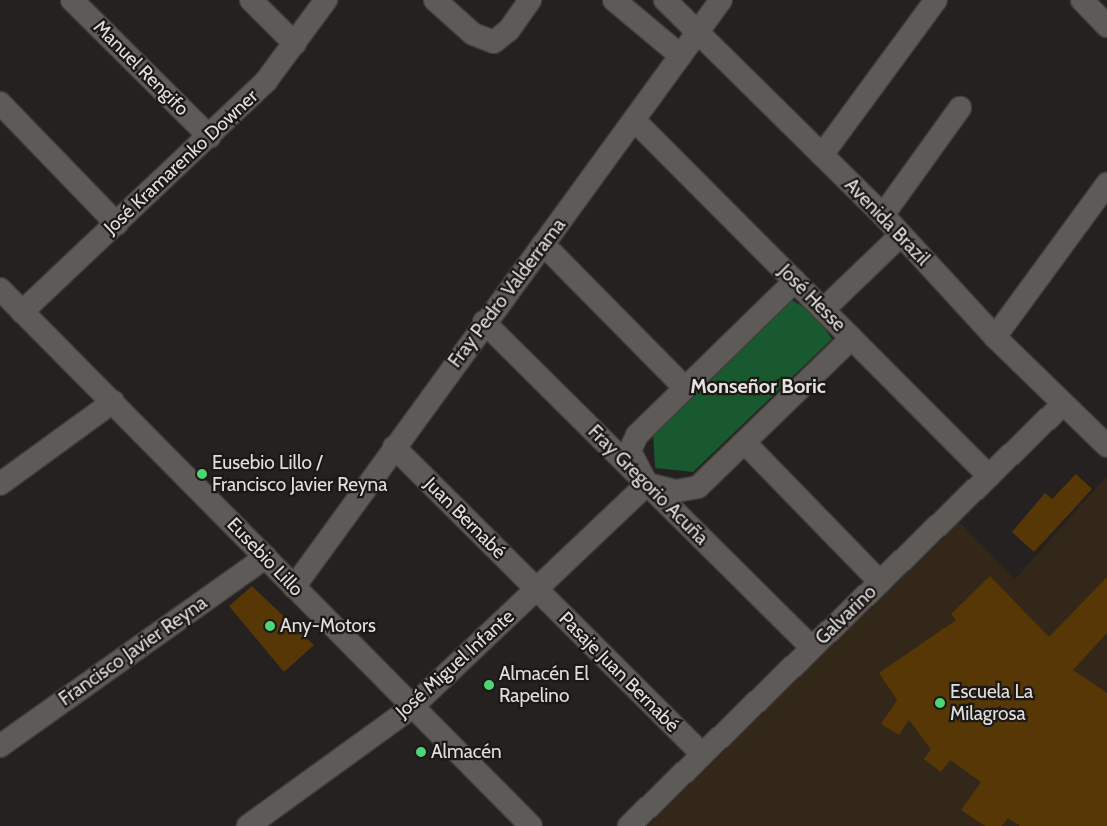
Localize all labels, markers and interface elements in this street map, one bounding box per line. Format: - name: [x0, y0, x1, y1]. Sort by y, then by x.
- street label: Manuel Rengifo: [89, 16, 193, 120]
- street label: José Kramarenko Downer: [100, 85, 262, 239]
- street label: Avenida Brazil: [840, 174, 934, 270]
- street label: Fray Pedro Valderrama: [444, 214, 570, 372]
- street label: José Hesse: [774, 260, 850, 336]
- district label: Monseñor Boric: [690, 374, 826, 398]
- street label: Fray Gregorio Acuña: [583, 420, 713, 550]
- place label: Eusebio Lillo / Francisco Javier Reyna: [212, 452, 387, 496]
- marker: Eusebio Lillo / Francisco Javier Reyna: [196, 468, 208, 480]
- street label: Juan Bernabé: [420, 473, 510, 563]
- street label: Eusebio Lillo: [222, 513, 308, 601]
- street label: Galvarino: [811, 581, 881, 649]
- street label: Francisco Javier Reyna: [55, 591, 211, 711]
- street label: José Miguel Infante: [391, 605, 519, 723]
- street label: Pasaje Juan Bernabé: [554, 607, 684, 737]
- place label: Any-Motors: [280, 615, 376, 637]
- marker: Any-Motors: [264, 620, 276, 632]
- place label: Almacén El Rapelino: [499, 663, 589, 707]
- marker: Almacén El Rapelino: [483, 679, 495, 691]
- place label: Escuela La Milagrosa: [950, 681, 1033, 725]
- marker: Escuela La Milagrosa: [934, 697, 946, 709]
- place label: Almacén: [431, 741, 502, 763]
- marker: Almacén: [415, 746, 427, 758]

